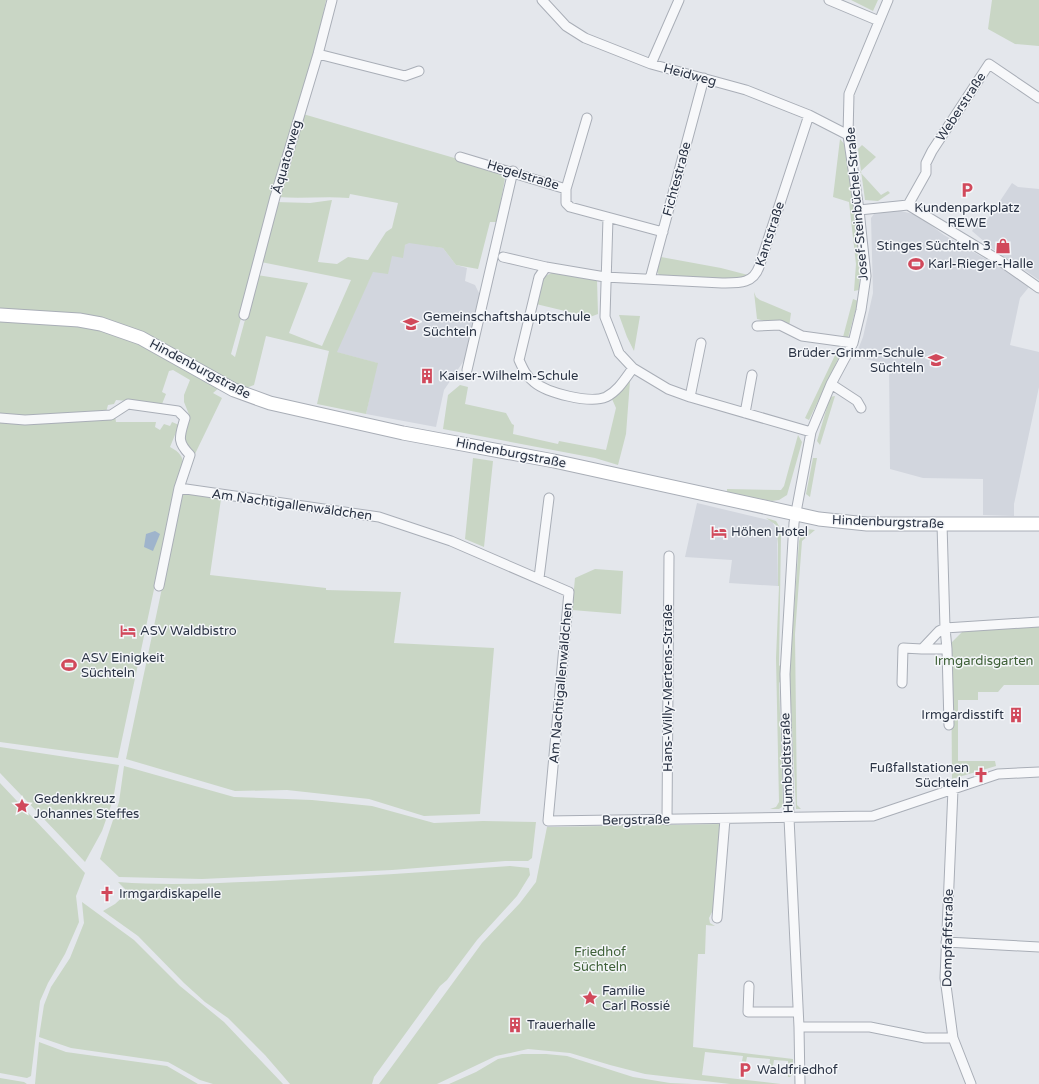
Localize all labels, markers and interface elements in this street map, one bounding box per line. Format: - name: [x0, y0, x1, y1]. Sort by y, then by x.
- street label: Heidweg: [662, 60, 718, 90]
- street label: Weberstraße: [933, 69, 989, 145]
- street label: Äquatorweg: [269, 118, 305, 196]
- street label: Josef-Steinbüchel-Straße: [842, 126, 872, 282]
- street label: Fichtestraße: [659, 140, 695, 218]
- street label: Hegelstraße: [485, 156, 561, 194]
- parking icon: Kundenparkplatz REWE: [958, 181, 976, 199]
- street label: Kantstraße: [752, 199, 788, 269]
- place label: Kundenparkplatz REWE: [914, 200, 1020, 231]
- shop icon: Stinges Süchteln 3: [994, 237, 1012, 255]
- place label: Stinges Süchteln 3: [877, 238, 991, 254]
- sports icon: Karl-Rieger-Halle: [907, 255, 925, 273]
- place label: Karl-Rieger-Halle: [928, 256, 1033, 272]
- place label: Gemeinschaftshauptschule Süchteln: [423, 309, 591, 340]
- school or university icon: Gemeinschaftshauptschule Süchteln: [402, 315, 420, 333]
- street label: Hindenburgstraße: [147, 336, 253, 402]
- place label: Brüder-Grimm-Schule Süchteln: [788, 345, 924, 376]
- school or university icon: Brüder-Grimm-Schule Süchteln: [927, 351, 945, 369]
- building icon: Kaiser-Wilhelm-Schule: [418, 367, 436, 385]
- place label: Kaiser-Wilhelm-Schule: [439, 368, 578, 384]
- street label: Hindenburgstraße: [454, 434, 568, 472]
- street label: Am Nachtigallenwäldchen: [211, 486, 373, 524]
- street label: Hindenburgstraße: [832, 512, 944, 532]
- hotel icon: Höhen Hotel: [710, 523, 728, 541]
- place label: Höhen Hotel: [731, 524, 808, 540]
- street label: Am Nachtigallenwäldchen: [546, 602, 576, 764]
- street label: Hans-Willy-Mertens-Straße: [660, 604, 676, 772]
- hotel icon: ASV Waldbistro: [119, 622, 137, 640]
- place label: ASV Waldbistro: [140, 623, 237, 639]
- place label: ASV Einigkeit Süchteln: [81, 650, 164, 681]
- park label: Irmgardisgarten: [934, 653, 1034, 669]
- sports icon: ASV Einigkeit Süchteln: [60, 656, 78, 674]
- building icon: Irmgardisstift: [1007, 706, 1025, 724]
- place label: Irmgardisstift: [921, 707, 1004, 723]
- street label: Humboldtstraße: [777, 712, 797, 814]
- place label: Fußfallstationen Süchteln: [870, 760, 969, 791]
- church icon: Fußfallstationen Süchteln: [972, 766, 990, 784]
- place label: Gedenkkreuz Johannes Steffes: [34, 791, 139, 822]
- place icon: Gedenkkreuz Johannes Steffes: [13, 797, 31, 815]
- street label: Bergstraße: [602, 811, 670, 829]
- church icon: Irmgardiskapelle: [98, 885, 116, 903]
- place label: Irmgardiskapelle: [119, 886, 221, 902]
- street label: Dompfaffstraße: [939, 889, 957, 987]
- park label: Friedhof Süchteln: [573, 944, 627, 975]
- place label: Familie Carl Rossié: [602, 983, 670, 1014]
- place icon: Familie Carl Rossié: [581, 989, 599, 1007]
- building icon: Trauerhalle: [506, 1016, 524, 1034]
- place label: Trauerhalle: [527, 1017, 596, 1033]
- parking icon: Waldfriedhof: [736, 1061, 754, 1079]
- place label: Waldfriedhof: [757, 1062, 838, 1078]

